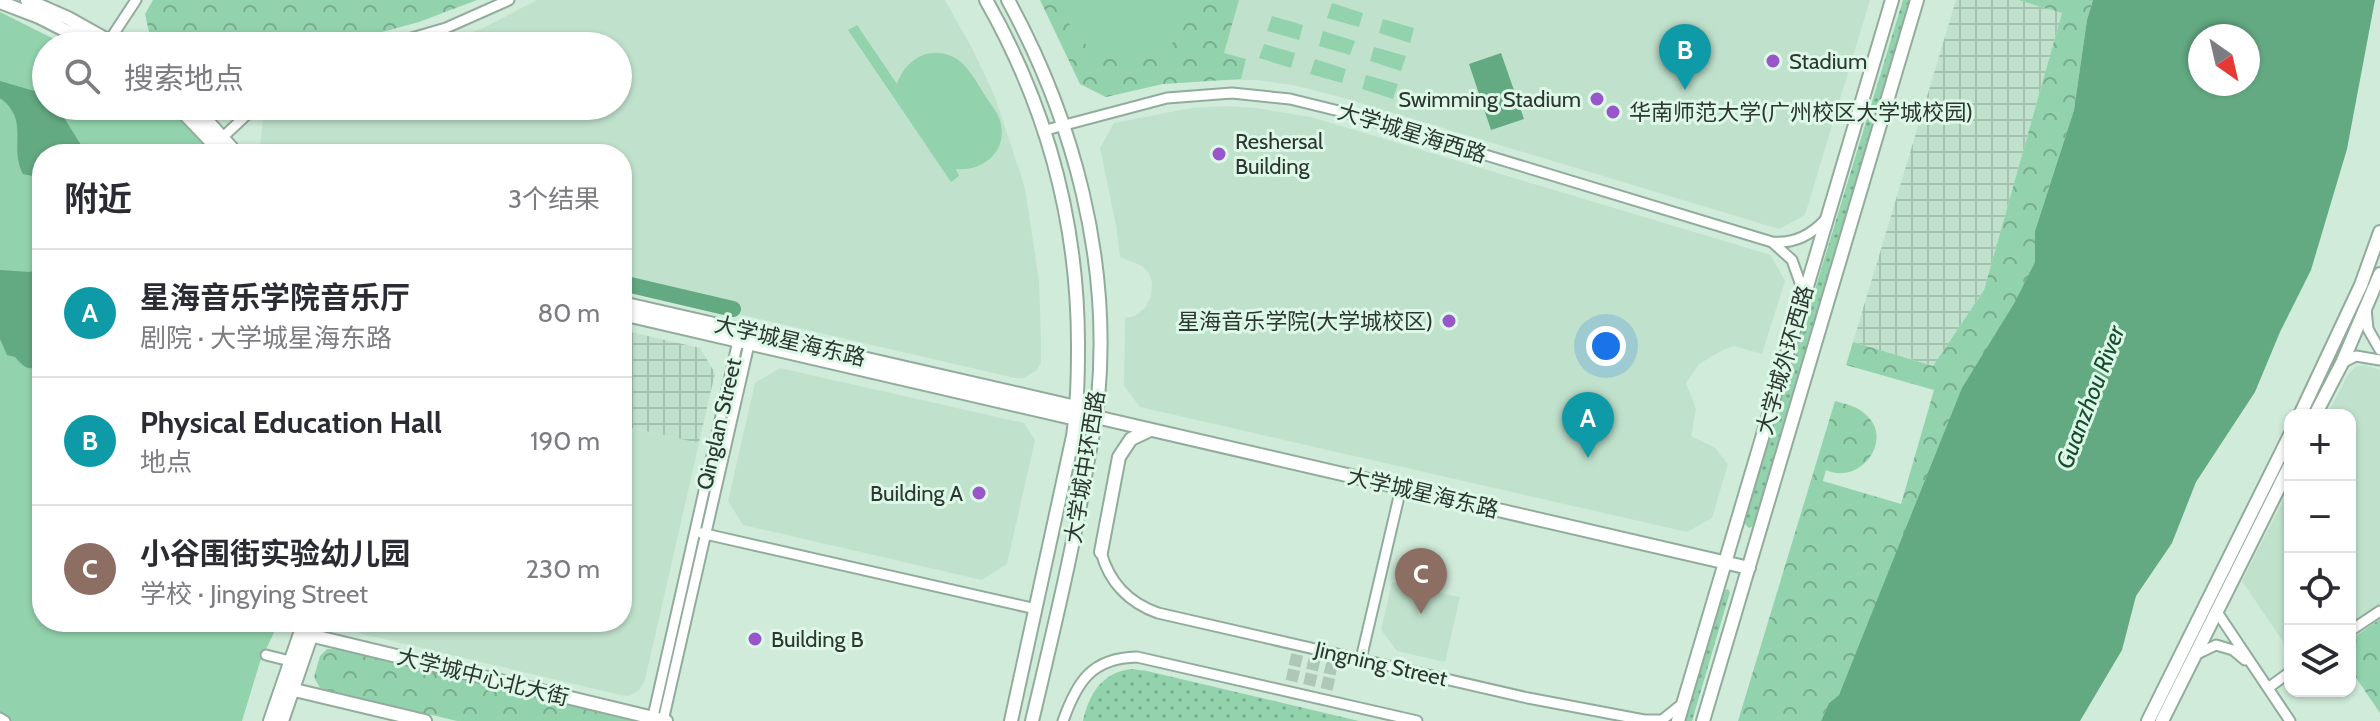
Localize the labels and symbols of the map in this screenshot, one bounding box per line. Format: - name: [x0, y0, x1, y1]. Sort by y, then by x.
- pin: B: [1659, 24, 1711, 90]
- north arrow: [2188, 24, 2260, 96]
- place label: Stadium: [1789, 48, 1867, 75]
- marker: Stadium: [1764, 52, 1782, 70]
- place label: Swimming Stadium: [1398, 86, 1581, 113]
- marker: Swimming Stadium: [1588, 90, 1606, 108]
- street label: 大学城星海西路: [1334, 98, 1490, 168]
- place label: 华南师范大学(广州校区大学城校园): [1629, 99, 1973, 126]
- marker: 华南师范大学(广州校区大学城校园): [1604, 103, 1622, 121]
- place label: Reshersal Building: [1235, 128, 1324, 180]
- marker: Reshersal Building: [1210, 145, 1228, 163]
- street label: 大学城外环西路: [1751, 282, 1819, 438]
- place label: 星海音乐学院(大学城校区): [1177, 308, 1433, 335]
- street label: 大学城星海东路: [712, 311, 868, 371]
- marker: 星海音乐学院(大学城校区): [1440, 312, 1458, 330]
- water label: Guanzhou River: [2049, 320, 2131, 473]
- your location: [1586, 326, 1626, 366]
- street label: Qinglan Street: [691, 355, 747, 492]
- street label: 大学城中环西路: [1060, 389, 1110, 545]
- pin: A: [1562, 392, 1614, 458]
- street label: 大学城星海东路: [1345, 463, 1501, 523]
- place label: Building A: [870, 480, 963, 507]
- marker: Building A: [970, 484, 988, 502]
- pin: C: [1395, 548, 1447, 614]
- place label: Building B: [771, 626, 864, 653]
- marker: Building B: [746, 630, 764, 648]
- street label: Jingning Street: [1311, 635, 1450, 692]
- street label: 大学城中心北大街: [394, 643, 572, 711]

